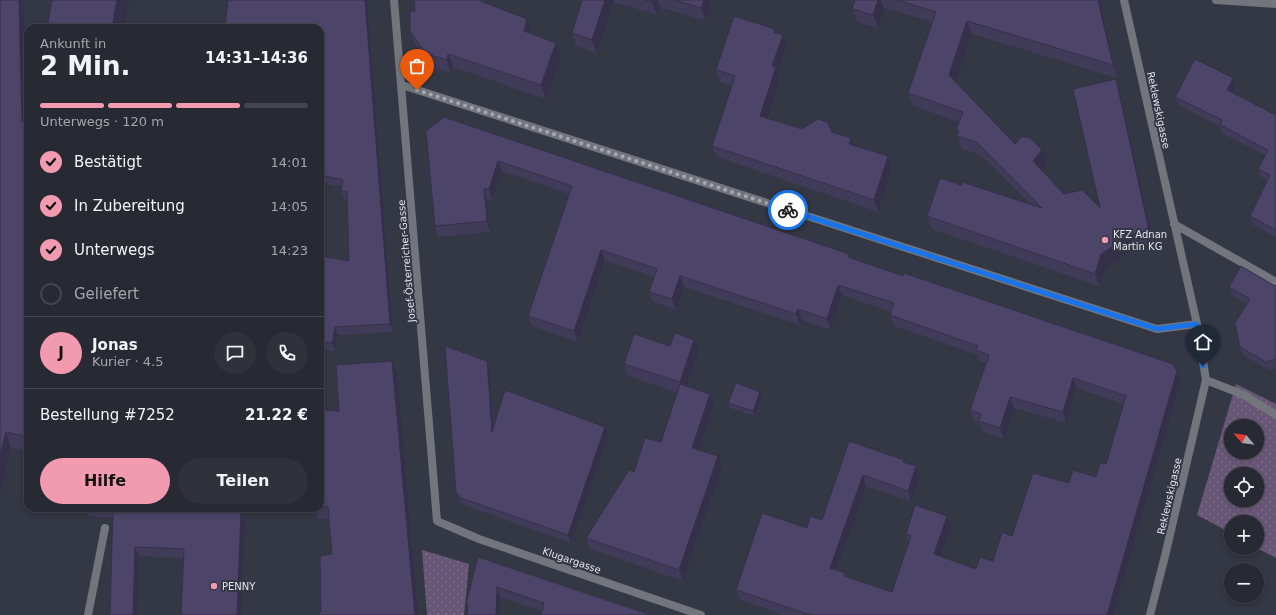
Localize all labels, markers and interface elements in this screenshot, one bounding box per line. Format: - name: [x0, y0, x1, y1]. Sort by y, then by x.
- text: Ankunft in: [40, 36, 106, 51]
- text: 14:31–14:36: [205, 49, 308, 67]
- pin: [400, 49, 434, 90]
- text: 2 Min.: [40, 51, 130, 81]
- icon: bag: [406, 55, 428, 77]
- street label: Reklewskigasse: [1145, 71, 1172, 150]
- text: Unterwegs · 120 m: [40, 114, 164, 129]
- icon: check: [40, 151, 62, 173]
- text: Bestätigt: [74, 153, 142, 171]
- text: 14:01: [271, 155, 308, 170]
- courier: [768, 190, 808, 230]
- icon: check: [40, 195, 62, 217]
- text: In Zubereitung: [74, 197, 185, 215]
- text: 14:05: [271, 199, 308, 214]
- street label: Josef-Österreicher-Gasse: [395, 199, 417, 324]
- icon: bike: [777, 199, 799, 221]
- place label: KFZ Adnan Martin KG: [1113, 229, 1167, 252]
- marker: KFZ Adnan Martin KG: [1100, 235, 1110, 245]
- icon: check: [40, 239, 62, 261]
- text: Unterwegs: [74, 241, 155, 259]
- text: 14:23: [271, 243, 308, 258]
- text: Geliefert: [74, 285, 139, 303]
- pin: [1186, 325, 1220, 366]
- icon: home: [1192, 331, 1214, 353]
- button: chat: [214, 332, 256, 374]
- button: phone: [266, 332, 308, 374]
- text: Jonas: [92, 336, 138, 354]
- text: J: [58, 344, 64, 362]
- text: Kurier · 4.5: [92, 354, 164, 369]
- text: Bestellung #7252: [40, 406, 175, 424]
- text: 21.22 €: [245, 406, 308, 424]
- north arrow: [1224, 419, 1264, 459]
- map controls: [1224, 419, 1264, 603]
- street label: Reklewskigasse: [1155, 457, 1184, 536]
- button: Hilfe: [40, 458, 170, 504]
- button: Teilen: [178, 458, 308, 504]
- button: locate: [1224, 467, 1264, 507]
- button: +: [1224, 515, 1264, 555]
- street label: Klugargasse: [541, 545, 603, 576]
- button: −: [1224, 563, 1264, 603]
- marker: PENNY: [209, 581, 219, 591]
- place label: PENNY: [222, 581, 256, 592]

